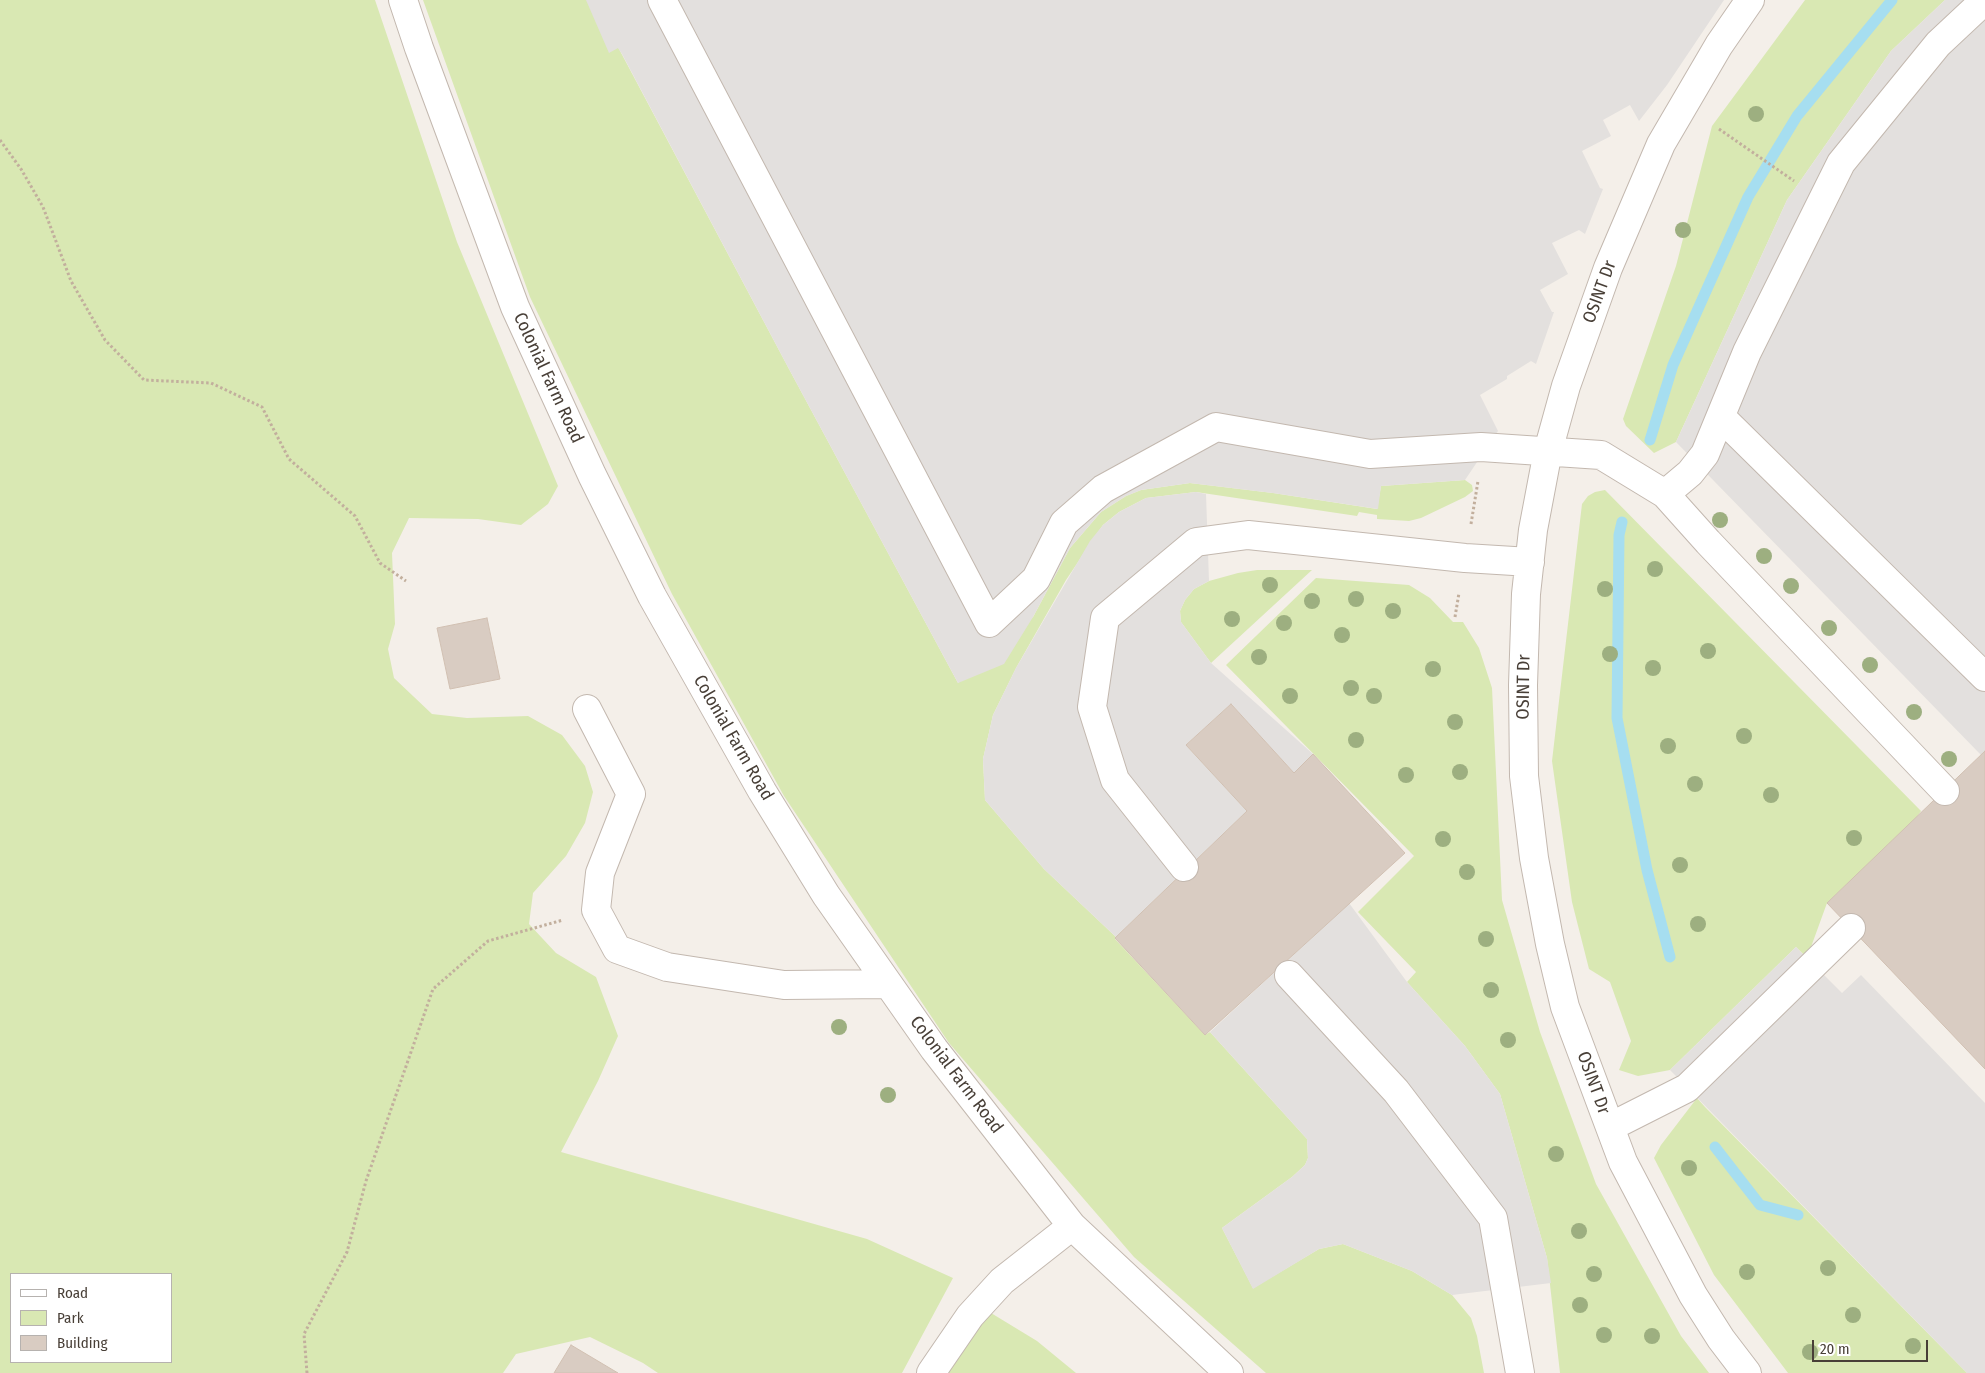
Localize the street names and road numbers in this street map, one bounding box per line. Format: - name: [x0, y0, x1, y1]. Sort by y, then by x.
- street label: OSINT Dr: [1579, 258, 1621, 326]
- street label: Colonial Farm Road: [508, 309, 588, 447]
- street label: OSINT Dr: [1513, 654, 1535, 720]
- street label: Colonial Farm Road: [688, 671, 778, 805]
- street label: Colonial Farm Road: [905, 1012, 1007, 1138]
- street label: OSINT Dr: [1572, 1049, 1614, 1117]

